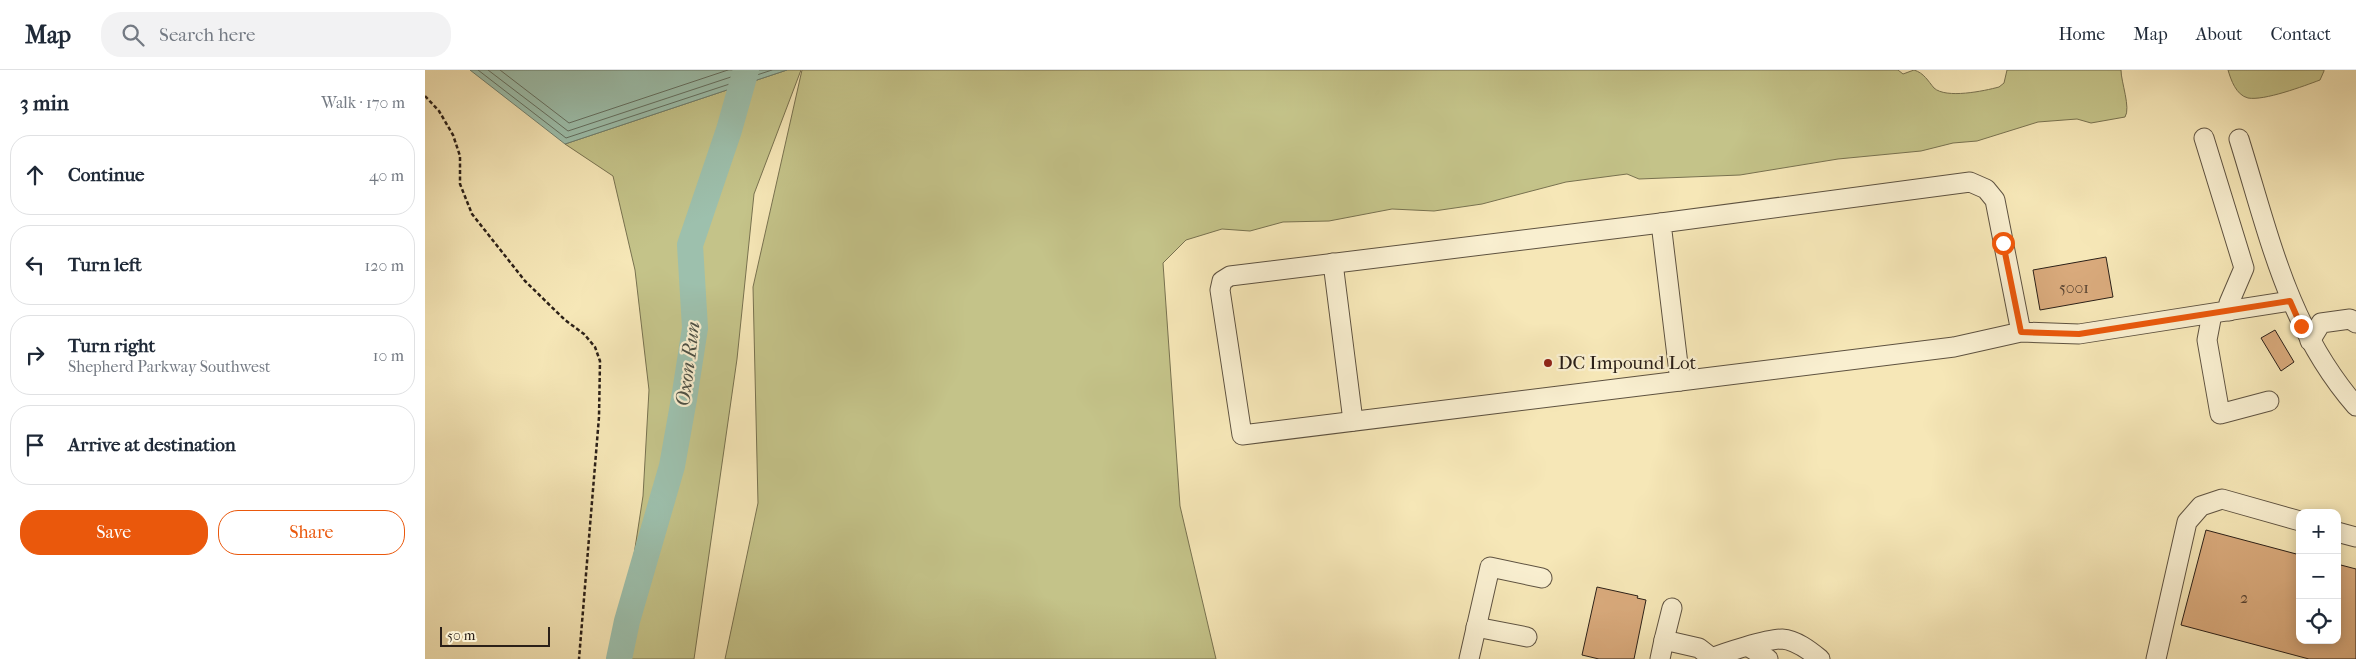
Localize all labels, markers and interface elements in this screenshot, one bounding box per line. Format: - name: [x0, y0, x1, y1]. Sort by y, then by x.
- search box: [101, 12, 451, 57]
- text: Map: [25, 21, 71, 49]
- icon: search: [119, 21, 147, 49]
- text: Search here: [159, 24, 255, 46]
- text: Home: [2058, 24, 2105, 45]
- text: Map: [2133, 24, 2168, 45]
- text: About: [2196, 24, 2242, 45]
- text: Contact: [2270, 24, 2331, 45]
- text: 3 min: [20, 91, 69, 115]
- text: Walk · 170 m: [321, 93, 405, 112]
- icon: ahead: [21, 161, 49, 189]
- text: Continue: [68, 164, 144, 186]
- text: 40 m: [369, 166, 404, 185]
- route start: [1992, 232, 2015, 255]
- icon: left: [21, 251, 49, 279]
- text: Turn left: [68, 254, 142, 276]
- text: 120 m: [365, 256, 404, 275]
- house number: 5001: [2059, 278, 2089, 297]
- route end: [2290, 315, 2313, 338]
- water label: Oxon Run: [671, 320, 705, 408]
- text: Turn right: [68, 335, 155, 357]
- icon: right: [21, 341, 49, 369]
- text: 10 m: [373, 346, 404, 365]
- place label: DC Impound Lot: [1558, 352, 1697, 374]
- text: Shepherd Parkway Southwest: [68, 357, 271, 376]
- marker: DC Impound Lot: [1542, 357, 1554, 369]
- icon: arrive: [21, 431, 49, 459]
- text: Arrive at destination: [68, 434, 236, 456]
- map controls: [2296, 509, 2341, 644]
- button: +: [2296, 509, 2341, 554]
- button: Save: [20, 510, 208, 555]
- button: Share: [218, 510, 405, 555]
- button: −: [2296, 554, 2341, 599]
- house number: 2: [2240, 588, 2248, 607]
- button: locate: [2296, 599, 2341, 644]
- scale bar: [440, 624, 550, 647]
- text: 50 m: [447, 627, 475, 644]

